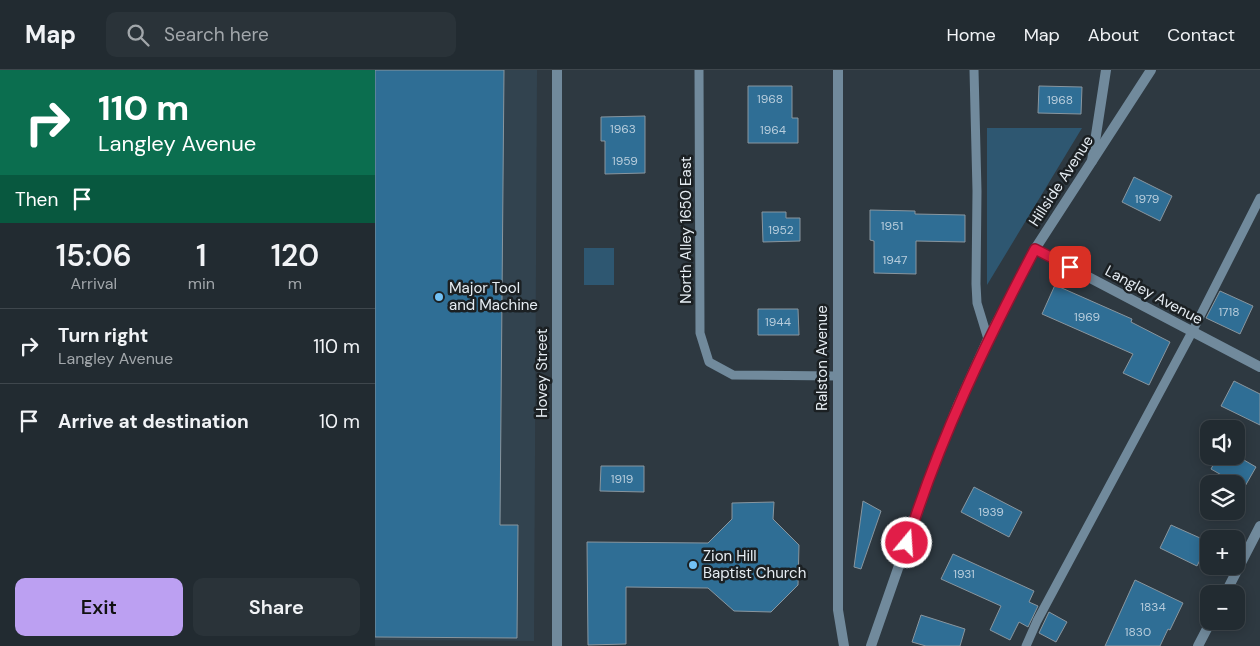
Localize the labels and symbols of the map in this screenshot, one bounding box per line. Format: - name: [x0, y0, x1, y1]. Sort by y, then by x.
- house number: 1968: [757, 91, 783, 107]
- house number: 1968: [1047, 92, 1073, 108]
- house number: 1963: [610, 121, 636, 137]
- house number: 1964: [760, 122, 786, 138]
- street label: Hillside Avenue: [1024, 132, 1098, 230]
- house number: 1959: [612, 153, 638, 169]
- street label: North Alley 1650 East: [676, 156, 696, 304]
- house number: 1979: [1135, 191, 1159, 207]
- house number: 1951: [881, 218, 903, 234]
- house number: 1952: [768, 222, 794, 238]
- pin: [1049, 246, 1091, 288]
- house number: 1947: [883, 252, 907, 268]
- street label: Langley Avenue: [1102, 261, 1206, 329]
- place label: Major Tool and Machine: [449, 278, 538, 315]
- marker: Major Tool and Machine: [433, 291, 445, 303]
- house number: 1718: [1218, 304, 1240, 320]
- street label: Ralston Avenue: [812, 305, 832, 411]
- house number: 1969: [1074, 309, 1100, 325]
- house number: 1944: [765, 314, 791, 330]
- street label: Hovey Street: [532, 328, 552, 418]
- house number: 1919: [611, 471, 633, 487]
- house number: 1939: [978, 504, 1004, 520]
- position arrow: [880, 516, 932, 568]
- place label: Zion Hill Baptist Church: [703, 546, 806, 583]
- marker: Zion Hill Baptist Church: [687, 559, 699, 571]
- house number: 1931: [953, 566, 975, 582]
- house number: 1834: [1140, 599, 1166, 615]
- house number: 1830: [1125, 624, 1151, 640]

